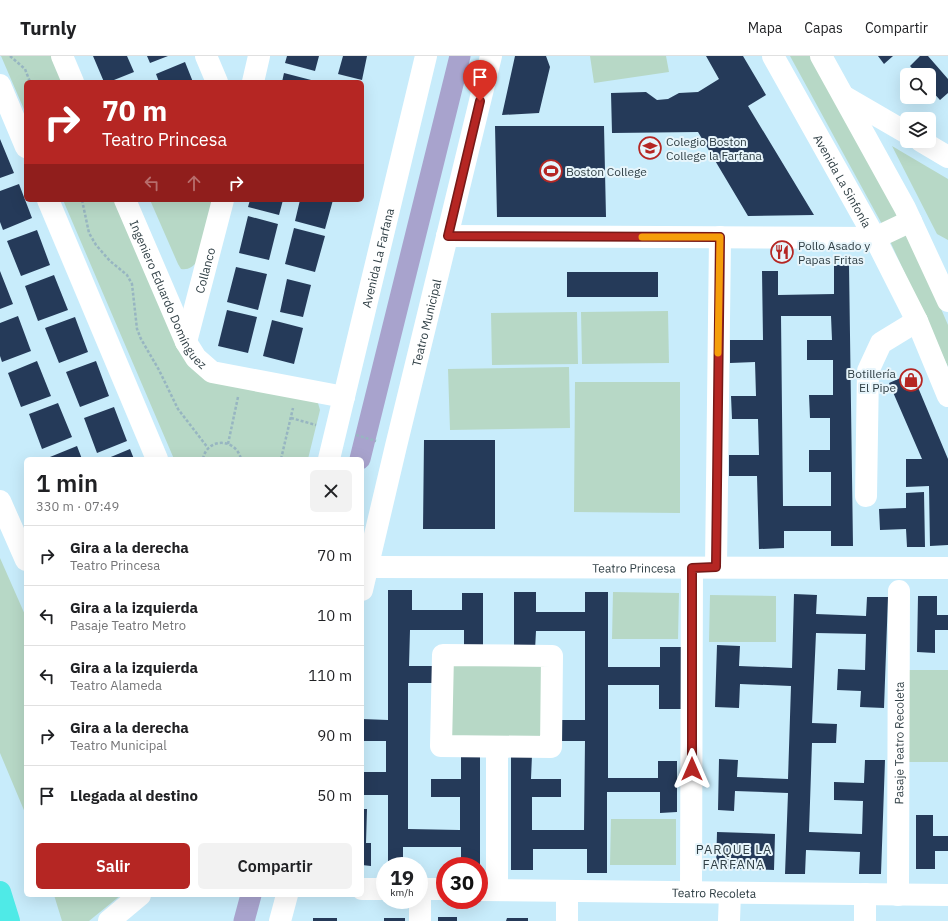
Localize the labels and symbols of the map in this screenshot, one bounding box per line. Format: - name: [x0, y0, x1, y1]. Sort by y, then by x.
- pin: [463, 60, 497, 101]
- street label: Avenida La Sinfonía: [811, 131, 875, 231]
- place label: Colegio Boston College la Farfana: [666, 134, 763, 163]
- school or university icon: Colegio Boston College la Farfana: [637, 135, 663, 161]
- sports icon: Boston College: [538, 158, 564, 184]
- place label: Boston College: [566, 164, 647, 179]
- street label: Avenida La Farfana: [358, 206, 397, 309]
- street label: Ingeniero Eduardo Domínguez: [127, 218, 210, 372]
- place label: Pollo Asado y Papas Fritas: [798, 238, 870, 267]
- restaurant icon: Pollo Asado y Papas Fritas: [769, 239, 795, 265]
- street label: Collanco: [192, 246, 218, 295]
- street label: Teatro Municipal: [408, 277, 444, 368]
- place label: Botillería El Pipe: [847, 366, 897, 395]
- shop icon: Botillería El Pipe: [898, 367, 924, 393]
- street label: Teatro Princesa: [592, 560, 676, 575]
- street label: Pasaje Teatro Recoleta: [891, 681, 906, 804]
- position arrow: [671, 748, 713, 790]
- district label: PARQUE LA FARFANA: [696, 841, 772, 873]
- speed limit sign: 30: [436, 857, 488, 909]
- street label: Teatro Recoleta: [672, 885, 757, 900]

